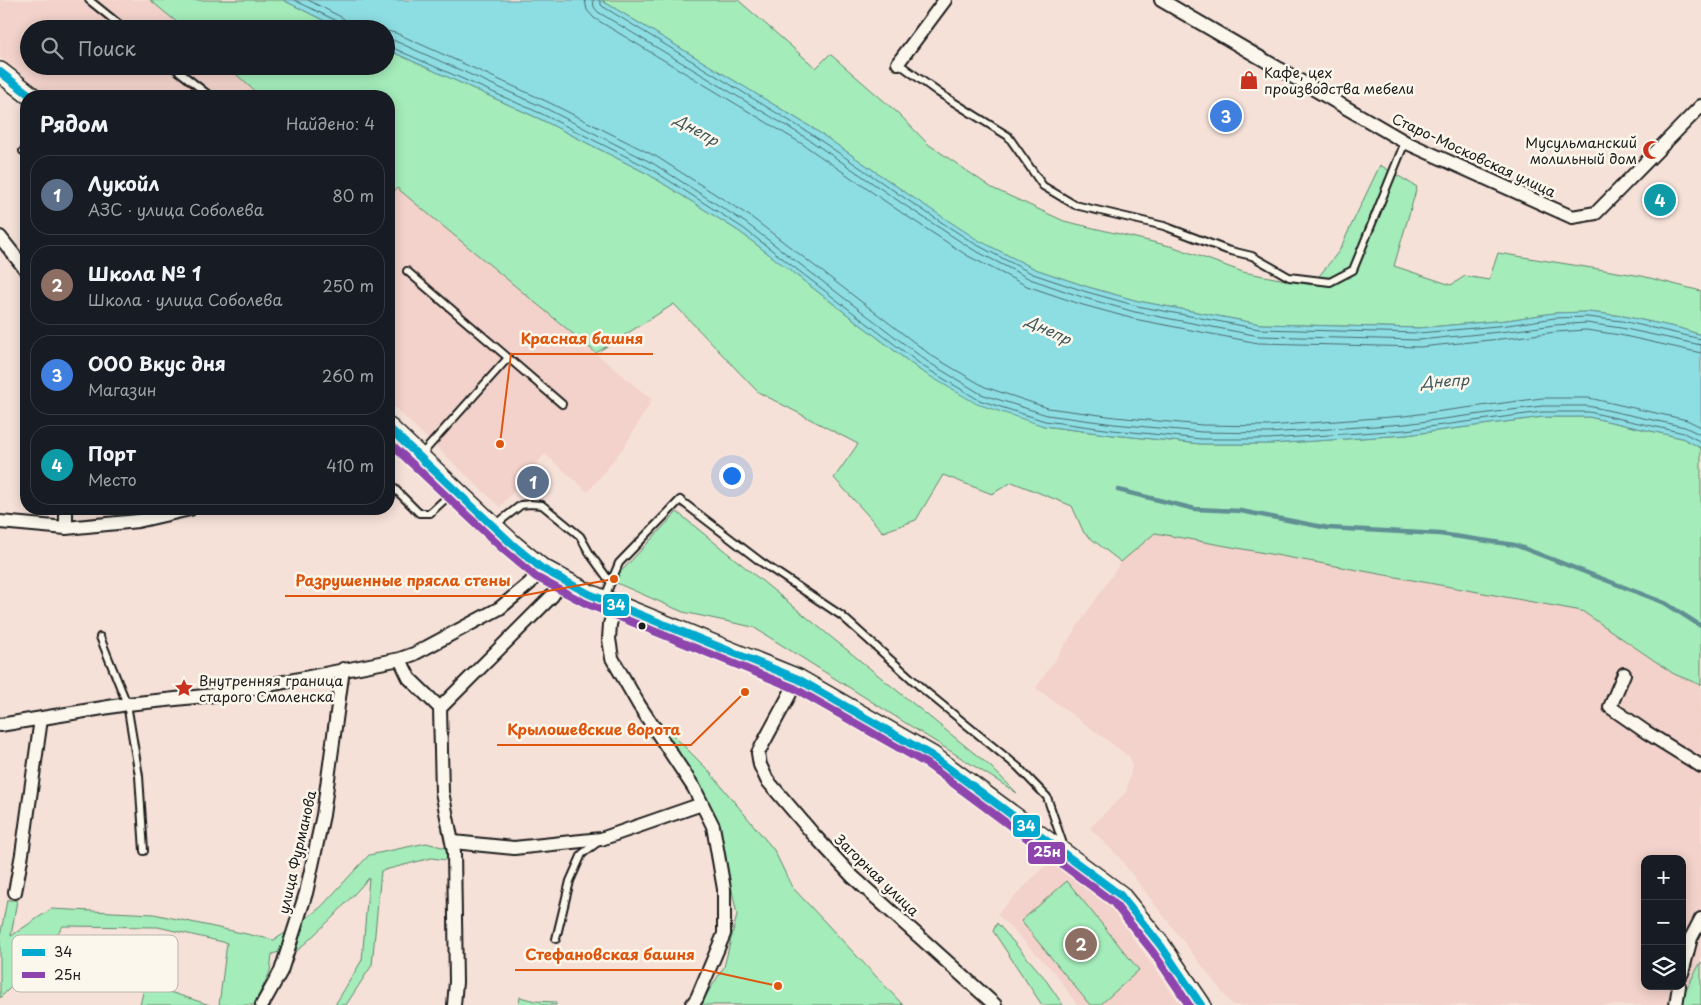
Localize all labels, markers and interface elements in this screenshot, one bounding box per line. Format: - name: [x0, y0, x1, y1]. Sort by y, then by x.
- search box: [20, 20, 395, 75]
- icon: search: [38, 34, 66, 62]
- text: Поиск: [78, 34, 136, 62]
- place label: Кафе, цех производства мебели: [1264, 62, 1414, 99]
- shop icon: Кафе, цех производства мебели: [1238, 69, 1260, 91]
- pin: 3: [1210, 97, 1242, 135]
- water label: Днепр: [669, 106, 724, 151]
- text: Рядом: [40, 107, 108, 139]
- street label: Старо-Московская улица: [1389, 108, 1559, 202]
- text: Найдено: 4: [286, 111, 375, 135]
- place label: Мусульманский молильный дом: [1525, 132, 1637, 169]
- mosque icon: Мусульманский молильный дом: [1641, 139, 1663, 161]
- text: Лукойл: [88, 169, 159, 197]
- pin: 4: [1644, 181, 1676, 219]
- text: 1: [53, 183, 61, 207]
- text: 80 m: [332, 183, 374, 207]
- text: АЗС · улица Соболева: [88, 197, 264, 221]
- text: Школа № 1: [88, 259, 201, 287]
- text: 2: [51, 273, 63, 297]
- text: 250 m: [323, 273, 374, 297]
- text: Школа · улица Соболева: [88, 287, 282, 311]
- water label: Днепр: [1021, 307, 1076, 350]
- callout: Красная башня: [511, 324, 653, 354]
- text: Красная башня: [521, 326, 643, 349]
- text: ООО Вкус дня: [88, 349, 226, 377]
- text: 3: [52, 363, 62, 387]
- text: 260 m: [322, 363, 374, 387]
- water label: Днепр: [1419, 367, 1470, 393]
- text: Магазин: [88, 377, 157, 401]
- text: Порт: [88, 439, 136, 467]
- text: 4: [52, 453, 62, 477]
- text: 410 m: [326, 453, 374, 477]
- pin: 1: [517, 463, 549, 501]
- your location: [719, 463, 745, 489]
- text: Место: [88, 467, 137, 491]
- callout: Разрушенные прясла стены: [285, 566, 520, 596]
- text: Разрушенные прясла стены: [295, 568, 511, 591]
- line badge: 34: [602, 593, 630, 617]
- text: 34: [607, 594, 626, 615]
- unlabelled marker: [637, 621, 647, 631]
- place label: Внутренняя граница старого Смоленска: [199, 670, 343, 707]
- place icon: Внутренняя граница старого Смоленска: [173, 677, 195, 699]
- callout: Крылошевские ворота: [497, 715, 691, 745]
- text: Крылошевские ворота: [507, 717, 682, 740]
- street label: улица Фурманова: [273, 788, 321, 916]
- line badge: 34: [1012, 814, 1041, 838]
- text: 34: [1017, 815, 1036, 836]
- street label: Загорная улица: [830, 829, 924, 921]
- line badge: 25н: [1027, 841, 1066, 865]
- text: 25н: [1033, 841, 1061, 862]
- map controls: [1641, 855, 1686, 990]
- button: +: [1641, 855, 1686, 900]
- button: −: [1641, 900, 1686, 945]
- pin: 2: [1065, 925, 1097, 963]
- legend: [12, 935, 178, 992]
- callout: Стефановская башня: [515, 940, 705, 970]
- text: 34: [54, 941, 73, 962]
- text: Стефановская башня: [525, 942, 695, 965]
- button: layers: [1641, 945, 1686, 990]
- text: 25н: [54, 964, 81, 985]

